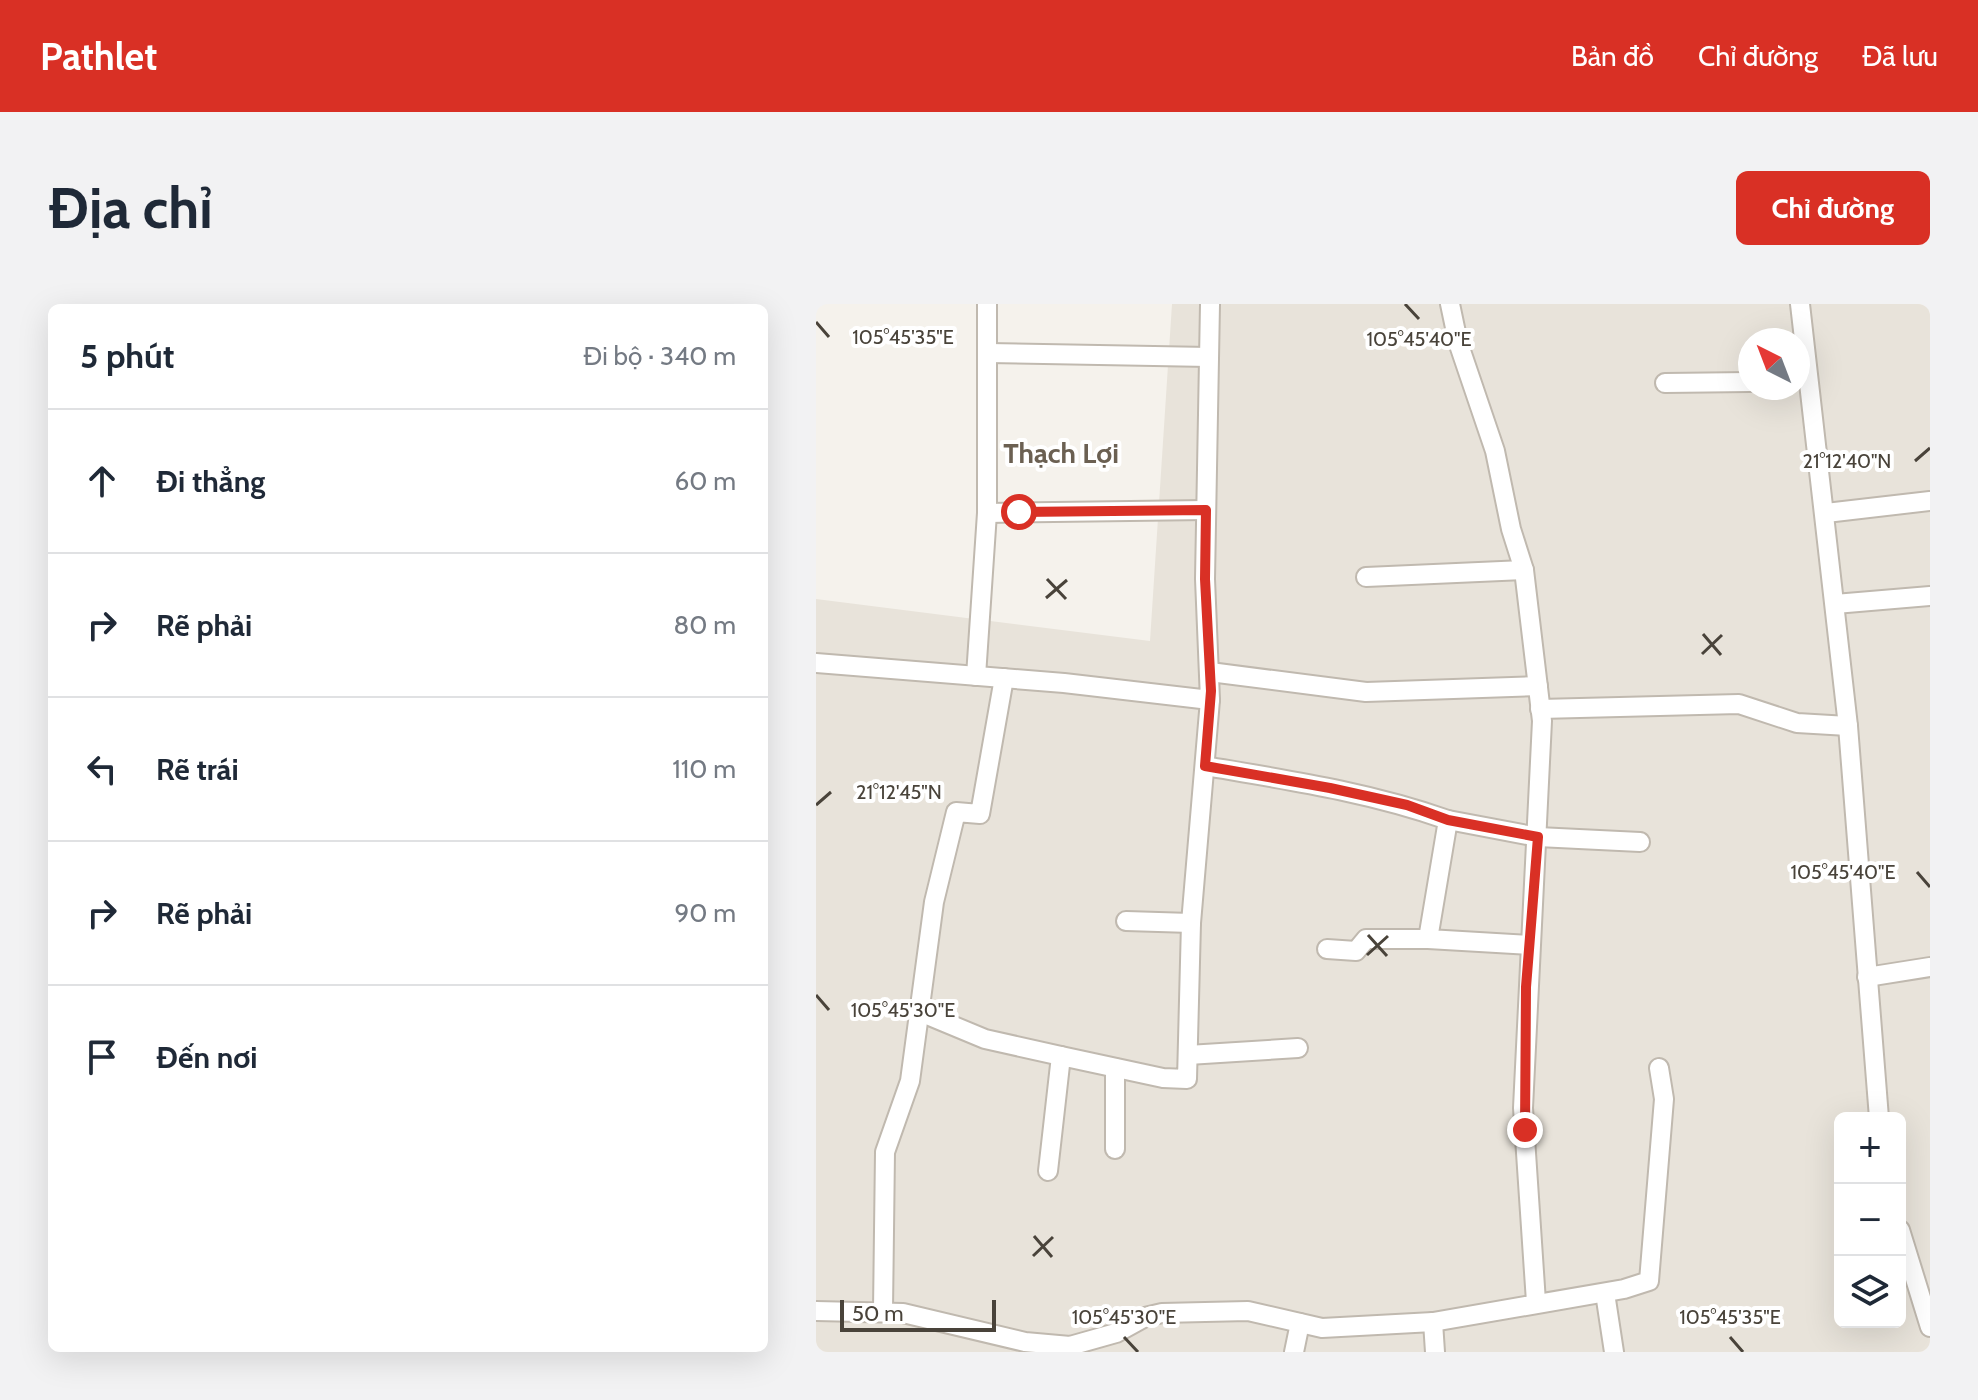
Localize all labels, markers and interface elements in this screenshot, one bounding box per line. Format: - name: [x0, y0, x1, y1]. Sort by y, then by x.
- text: Pathlet: [40, 33, 157, 80]
- text: Bản đồ: [1571, 39, 1654, 73]
- text: Chỉ đường: [1698, 39, 1818, 73]
- text: Đã lưu: [1862, 39, 1938, 73]
- button: Chỉ đường: [1736, 171, 1930, 245]
- text: Địa chỉ: [48, 174, 213, 242]
- text: 105°45'35"E: [852, 325, 954, 349]
- text: 105°45'40"E: [1366, 327, 1472, 351]
- north arrow: [1738, 328, 1810, 400]
- text: 5 phút: [80, 335, 174, 377]
- text: Đi bộ · 340 m: [583, 340, 736, 372]
- district label: Thạch Lợi: [1003, 436, 1119, 470]
- text: 21°12'40"N: [1803, 449, 1891, 473]
- icon: ahead: [80, 459, 124, 503]
- text: Đi thẳng: [156, 463, 265, 500]
- text: 60 m: [674, 465, 736, 497]
- route start: [1001, 494, 1037, 530]
- icon: right: [80, 603, 124, 647]
- text: Rẽ phải: [156, 607, 252, 644]
- text: 80 m: [673, 609, 736, 641]
- icon: left: [80, 747, 124, 791]
- text: Rẽ trái: [156, 751, 239, 788]
- text: 110 m: [672, 753, 736, 785]
- text: 21°12'45"N: [856, 780, 942, 804]
- text: 105°45'40"E: [1790, 860, 1896, 884]
- icon: right: [80, 891, 124, 935]
- text: Rẽ phải: [156, 895, 252, 932]
- text: 90 m: [674, 897, 736, 929]
- text: 105°45'30"E: [851, 998, 955, 1022]
- icon: arrive: [80, 1035, 124, 1079]
- text: Đến nơi: [156, 1039, 258, 1076]
- route end: [1507, 1112, 1543, 1148]
- map controls: [1834, 1112, 1906, 1328]
- button: +: [1834, 1112, 1906, 1184]
- button: −: [1834, 1184, 1906, 1256]
- button: layers: [1834, 1256, 1906, 1328]
- scale bar: [840, 1296, 996, 1332]
- text: 50 m: [852, 1300, 904, 1327]
- text: 105°45'30"E: [1072, 1305, 1176, 1329]
- text: 105°45'35"E: [1679, 1305, 1781, 1329]

